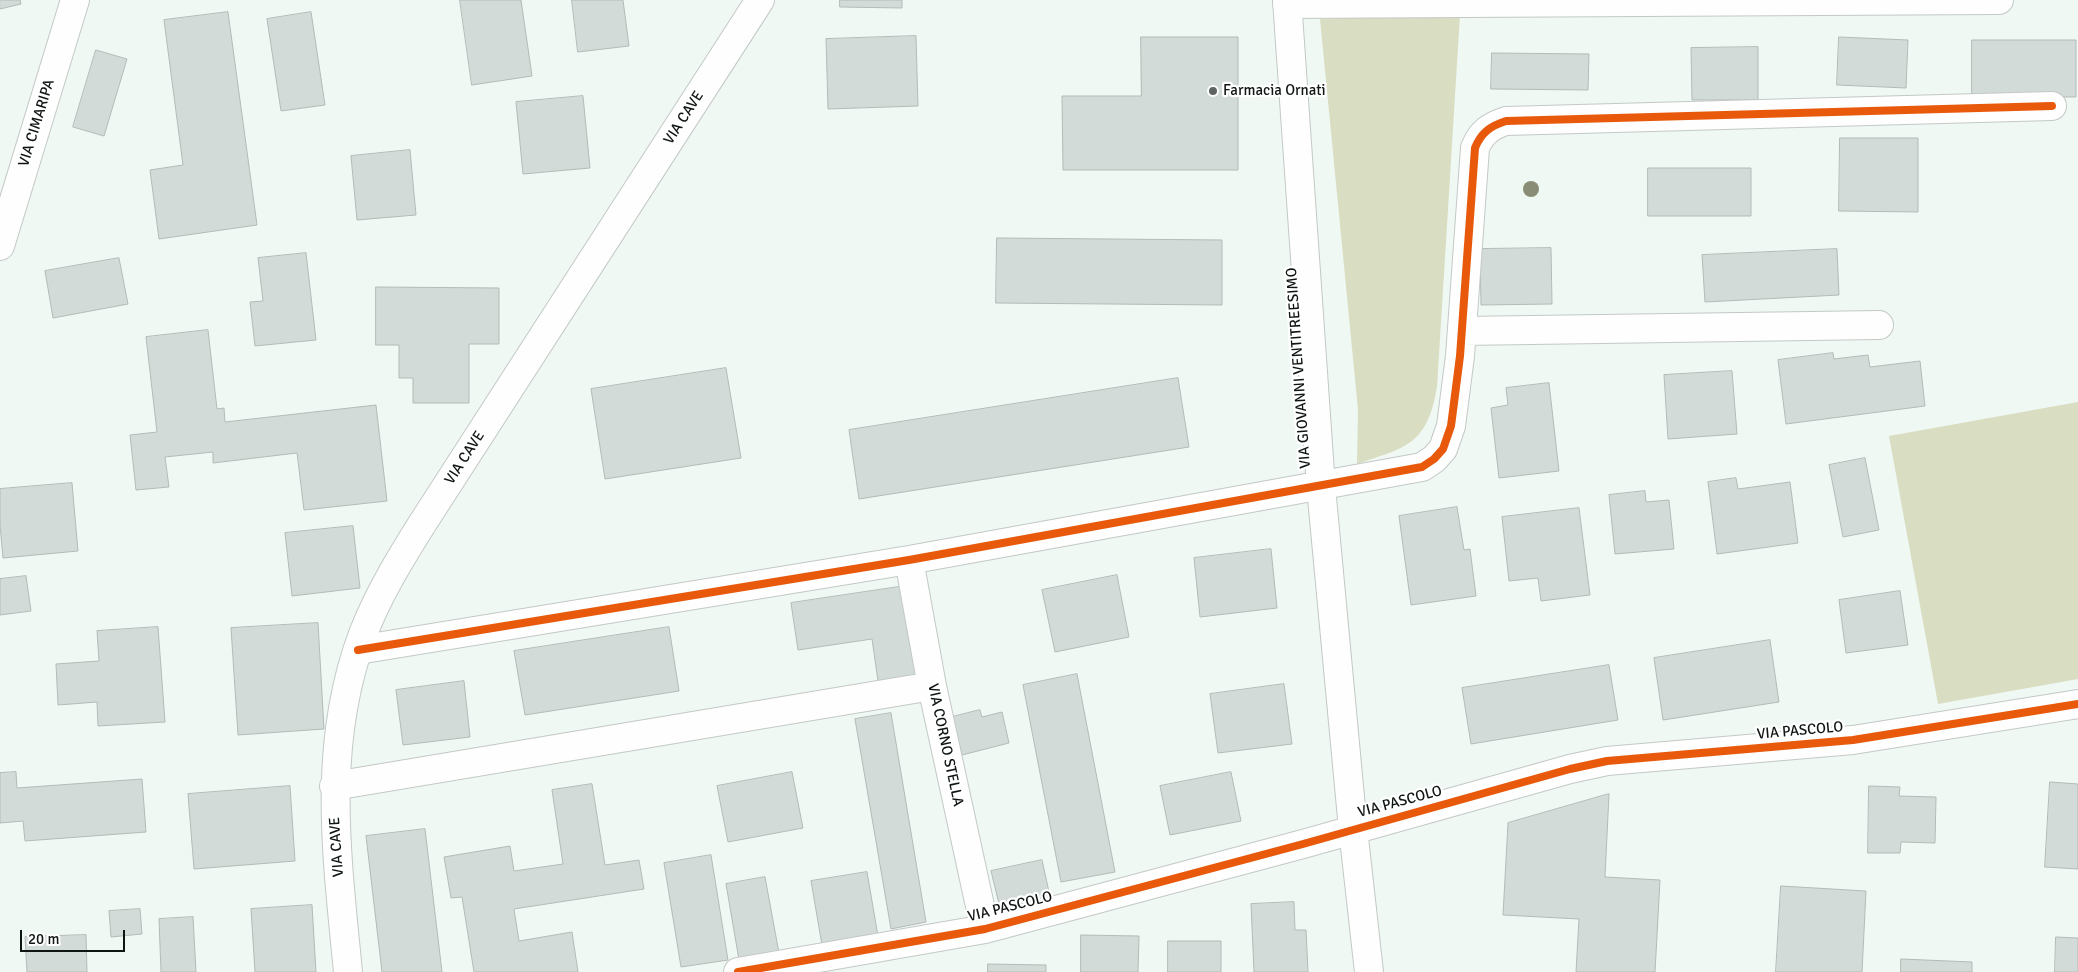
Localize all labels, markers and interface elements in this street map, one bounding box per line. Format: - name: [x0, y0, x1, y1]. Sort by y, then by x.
- street label: VIA CIMARIPA: [15, 77, 59, 169]
- place label: Farmacia Ornati: [1223, 82, 1326, 100]
- marker: Farmacia Ornati: [1207, 85, 1219, 97]
- street label: VIA CAVE: [660, 88, 708, 148]
- street label: VIA GIOVANNI VENTITREESIMO: [1283, 267, 1315, 469]
- street label: VIA CAVE: [441, 428, 489, 488]
- street label: VIA CORNO STELLA: [923, 682, 967, 808]
- street label: VIA PASCOLO: [1756, 718, 1844, 744]
- street label: VIA PASCOLO: [1356, 782, 1444, 822]
- street label: VIA CAVE: [326, 816, 348, 878]
- street label: VIA PASCOLO: [966, 888, 1054, 926]
- scale bar: [22, 920, 128, 952]
- text: 20 m: [28, 930, 59, 948]

